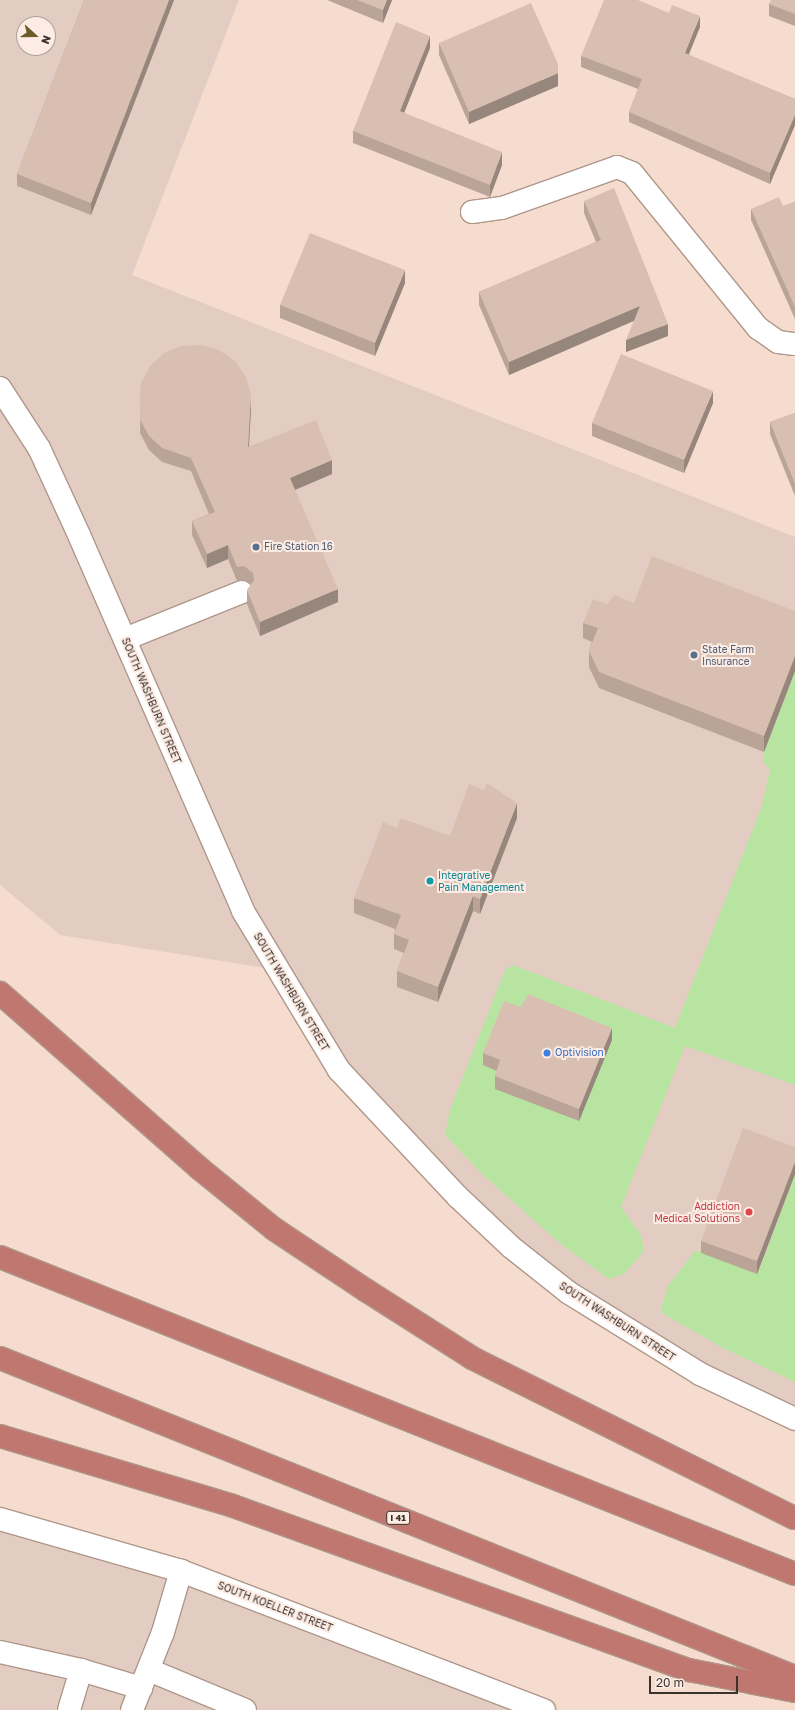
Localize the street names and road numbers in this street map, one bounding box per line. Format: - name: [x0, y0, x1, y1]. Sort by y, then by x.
- street label: SOUTH WASHBURN STREET: [119, 636, 183, 766]
- street label: SOUTH WASHBURN STREET: [251, 931, 331, 1053]
- street label: SOUTH WASHBURN STREET: [557, 1280, 677, 1364]
- road number: I 41: [386, 1511, 410, 1525]
- street label: SOUTH KOELLER STREET: [216, 1580, 334, 1634]

